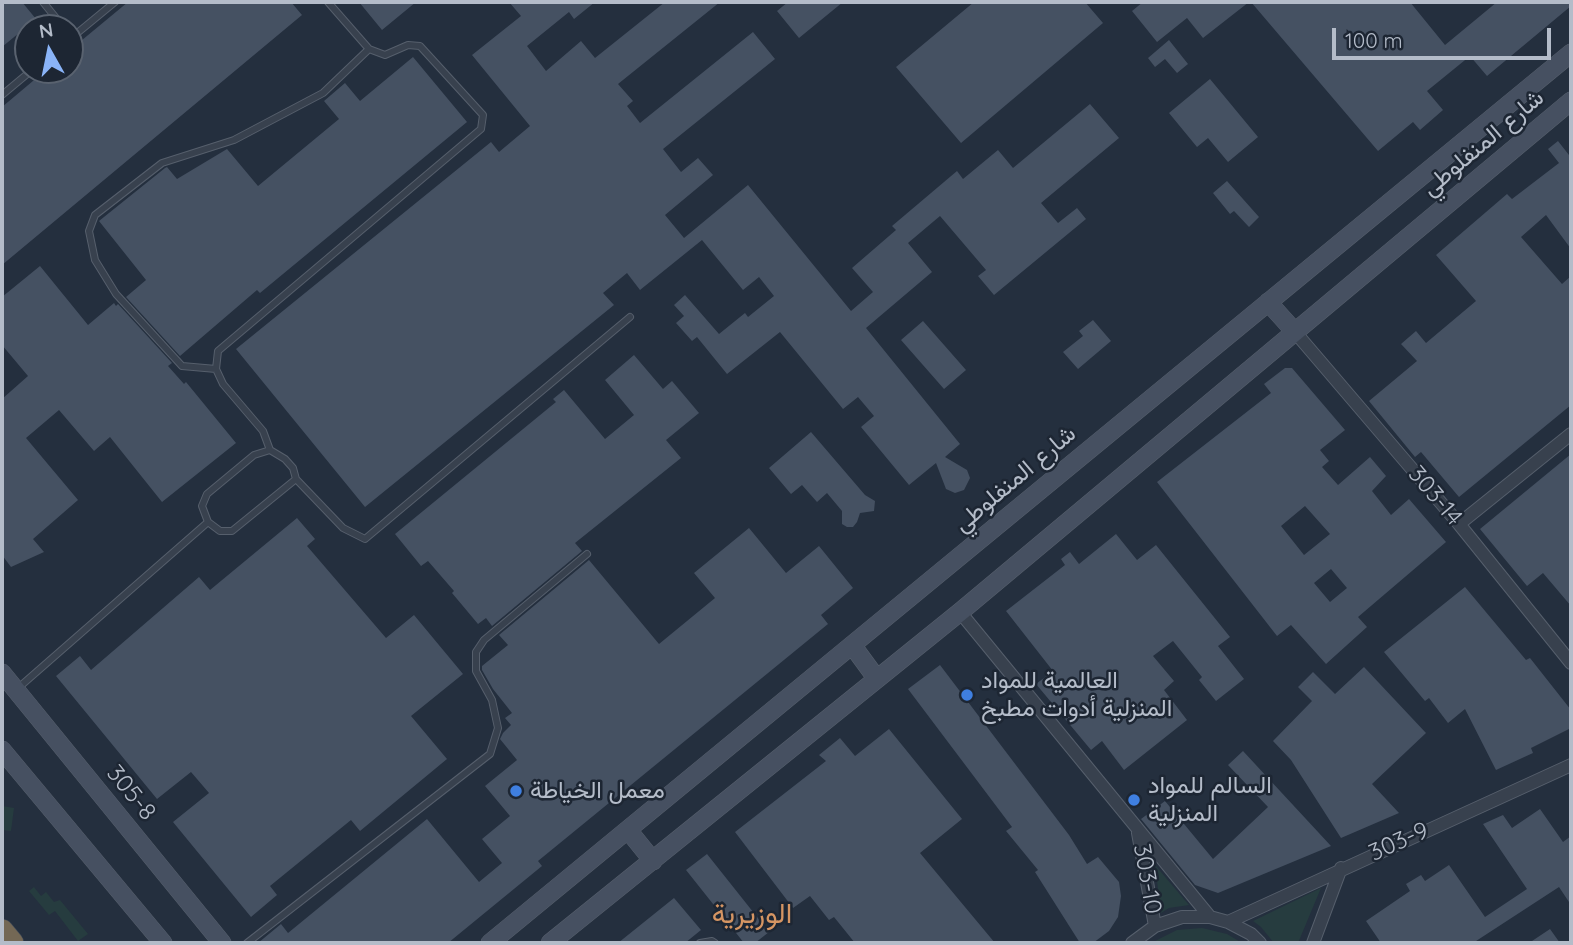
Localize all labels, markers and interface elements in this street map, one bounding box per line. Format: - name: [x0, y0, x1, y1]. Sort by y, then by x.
- north arrow: [14, 14, 84, 84]
- scale bar: [1335, 14, 1554, 58]
- text: N: [37, 17, 55, 43]
- text: 100 m: [1345, 27, 1403, 53]
- street label: شارع المنفلوطي: [1416, 84, 1550, 202]
- street label: شارع المنفلوطي: [948, 420, 1082, 538]
- street label: 303-14: [1402, 460, 1468, 532]
- place label: العالمية للمواد المنزلية أدوات مطبخ: [981, 667, 1172, 723]
- marker: العالمية للمواد المنزلية أدوات مطبخ: [959, 687, 975, 703]
- street label: 305-8: [100, 760, 162, 826]
- place label: السالم للمواد المنزلية: [1148, 772, 1272, 828]
- place label: معمل الخياطة: [530, 777, 665, 805]
- marker: معمل الخياطة: [508, 783, 524, 799]
- marker: السالم للمواد المنزلية: [1126, 792, 1142, 808]
- street label: 303-9: [1365, 816, 1433, 868]
- street label: 303-10: [1127, 842, 1167, 916]
- district label: الوزيرية: [712, 898, 792, 932]

